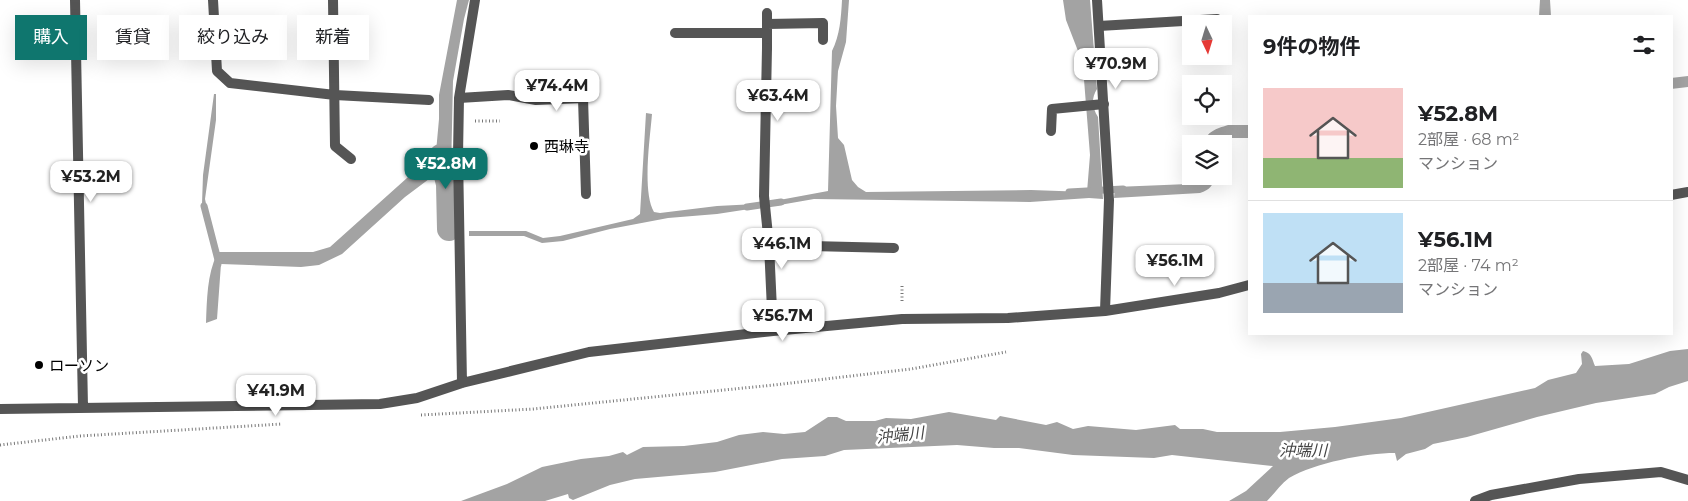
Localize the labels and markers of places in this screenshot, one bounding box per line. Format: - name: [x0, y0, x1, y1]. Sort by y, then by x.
- pin: ¥70.9M: [1075, 48, 1157, 90]
- pin: ¥74.4M: [516, 70, 598, 112]
- pin: ¥63.4M: [737, 80, 819, 122]
- place label: 西琳寺: [544, 137, 589, 156]
- marker: 西琳寺: [528, 140, 540, 152]
- pin: ¥52.8M: [405, 148, 487, 190]
- pin: ¥53.2M: [50, 160, 132, 203]
- pin: ¥46.1M: [741, 228, 823, 270]
- pin: ¥56.1M: [1134, 244, 1216, 287]
- pin: ¥56.7M: [742, 300, 824, 342]
- place label: ローソン: [49, 356, 109, 375]
- marker: ローソン: [33, 359, 45, 371]
- pin: ¥41.9M: [235, 374, 317, 417]

